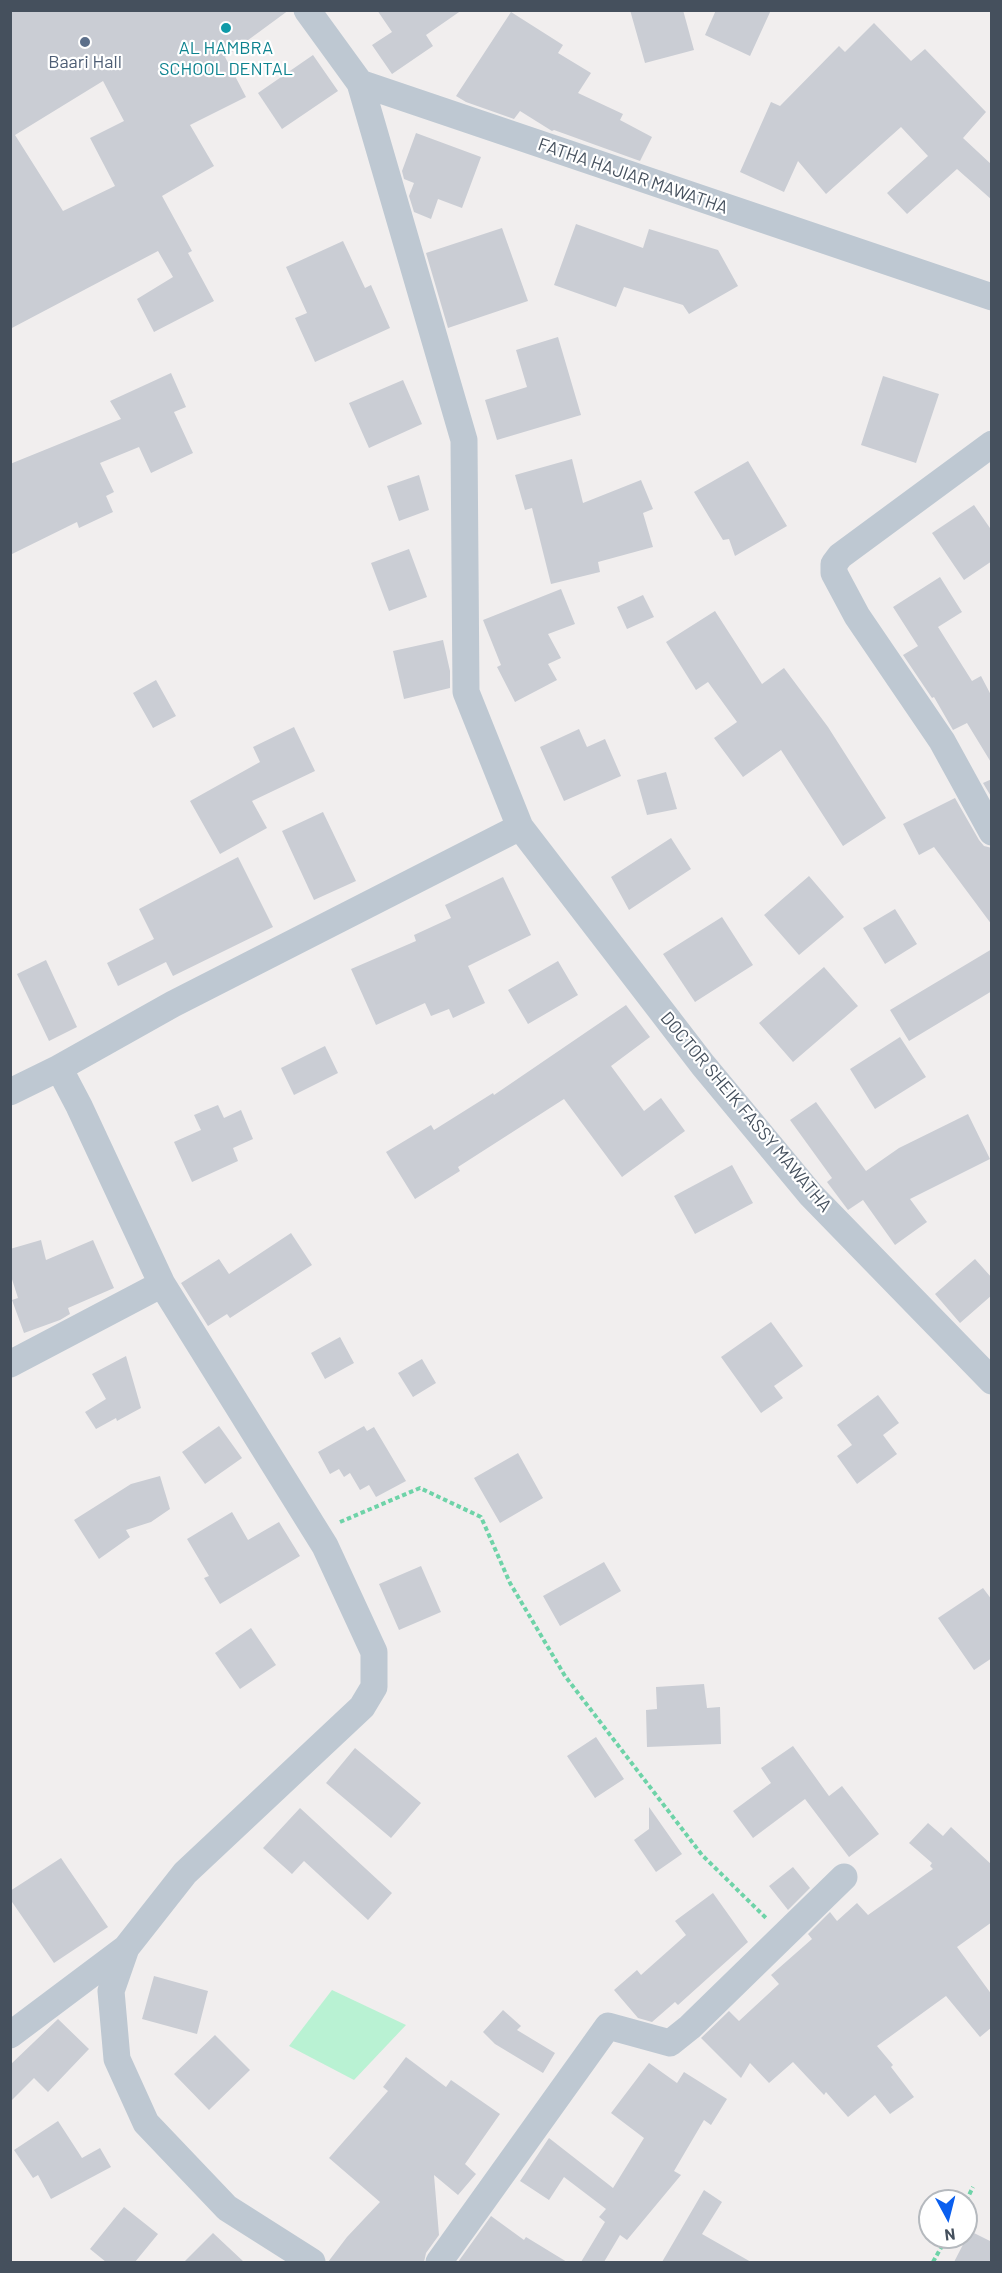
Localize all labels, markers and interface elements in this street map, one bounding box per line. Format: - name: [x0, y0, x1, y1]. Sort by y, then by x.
- marker: AL HAMBRA SCHOOL DENTAL: [219, 21, 233, 35]
- marker: Baari Hall: [78, 35, 92, 49]
- place label: AL HAMBRA SCHOOL DENTAL: [159, 37, 293, 80]
- place label: Baari Hall: [48, 51, 122, 73]
- street label: FATHA HAJIAR MAWATHA: [535, 133, 731, 219]
- street label: DOCTOR SHEIK FASSY MAWATHA: [656, 1007, 836, 1217]
- north arrow: [918, 2189, 978, 2249]
- text: N: [944, 2225, 956, 2245]

